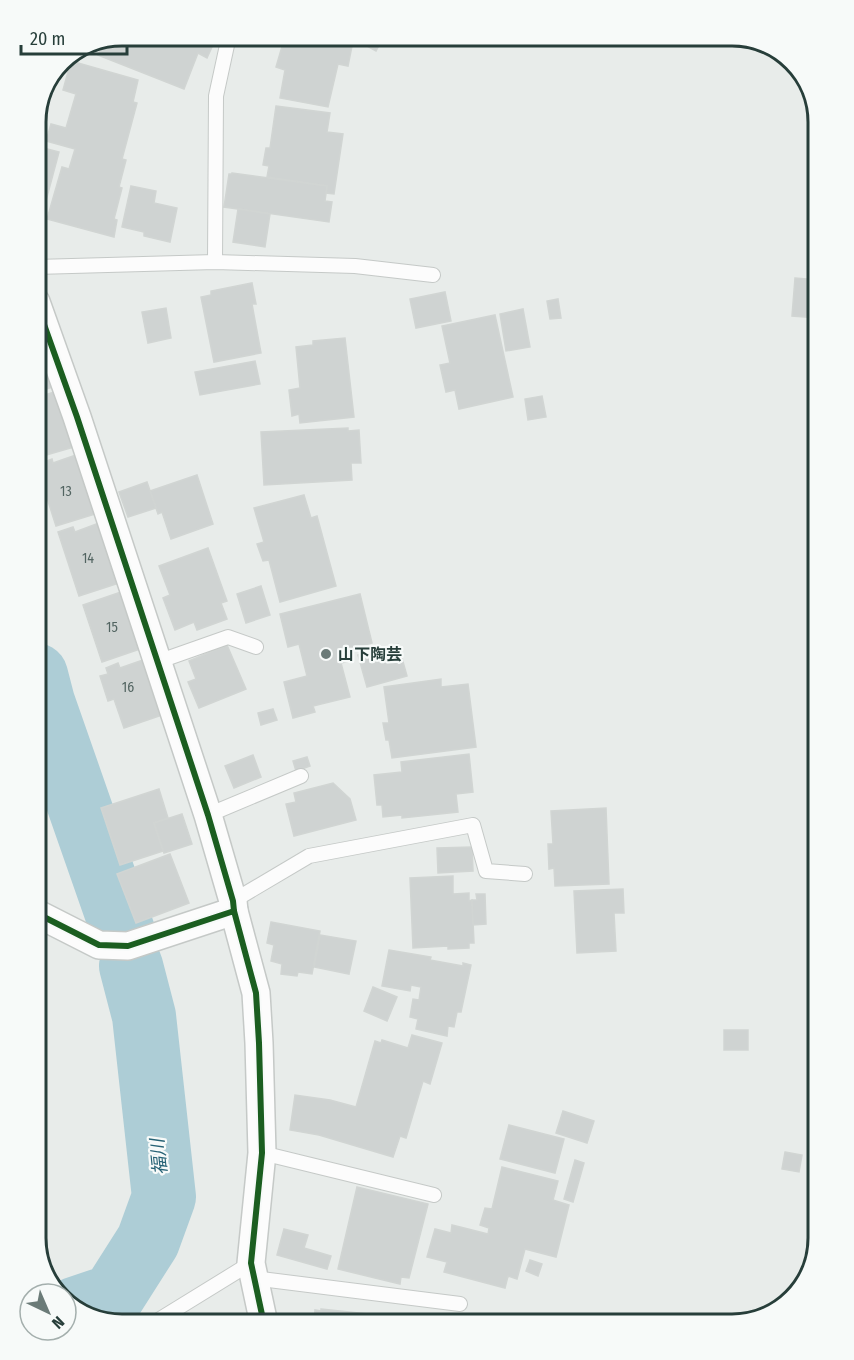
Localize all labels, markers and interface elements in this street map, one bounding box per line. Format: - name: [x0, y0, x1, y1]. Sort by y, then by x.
- scale bar: [21, 18, 128, 56]
- text: 20 m: [30, 28, 65, 50]
- house number: 13: [60, 483, 72, 500]
- house number: 14: [82, 550, 94, 567]
- house number: 15: [106, 619, 118, 636]
- place label: 山下陶芸: [338, 645, 402, 664]
- marker: 山下陶芸: [319, 647, 333, 661]
- house number: 16: [122, 679, 134, 696]
- water label: 福川: [146, 1136, 172, 1176]
- north arrow: [18, 1282, 78, 1342]
- text: N: [48, 1312, 68, 1333]

